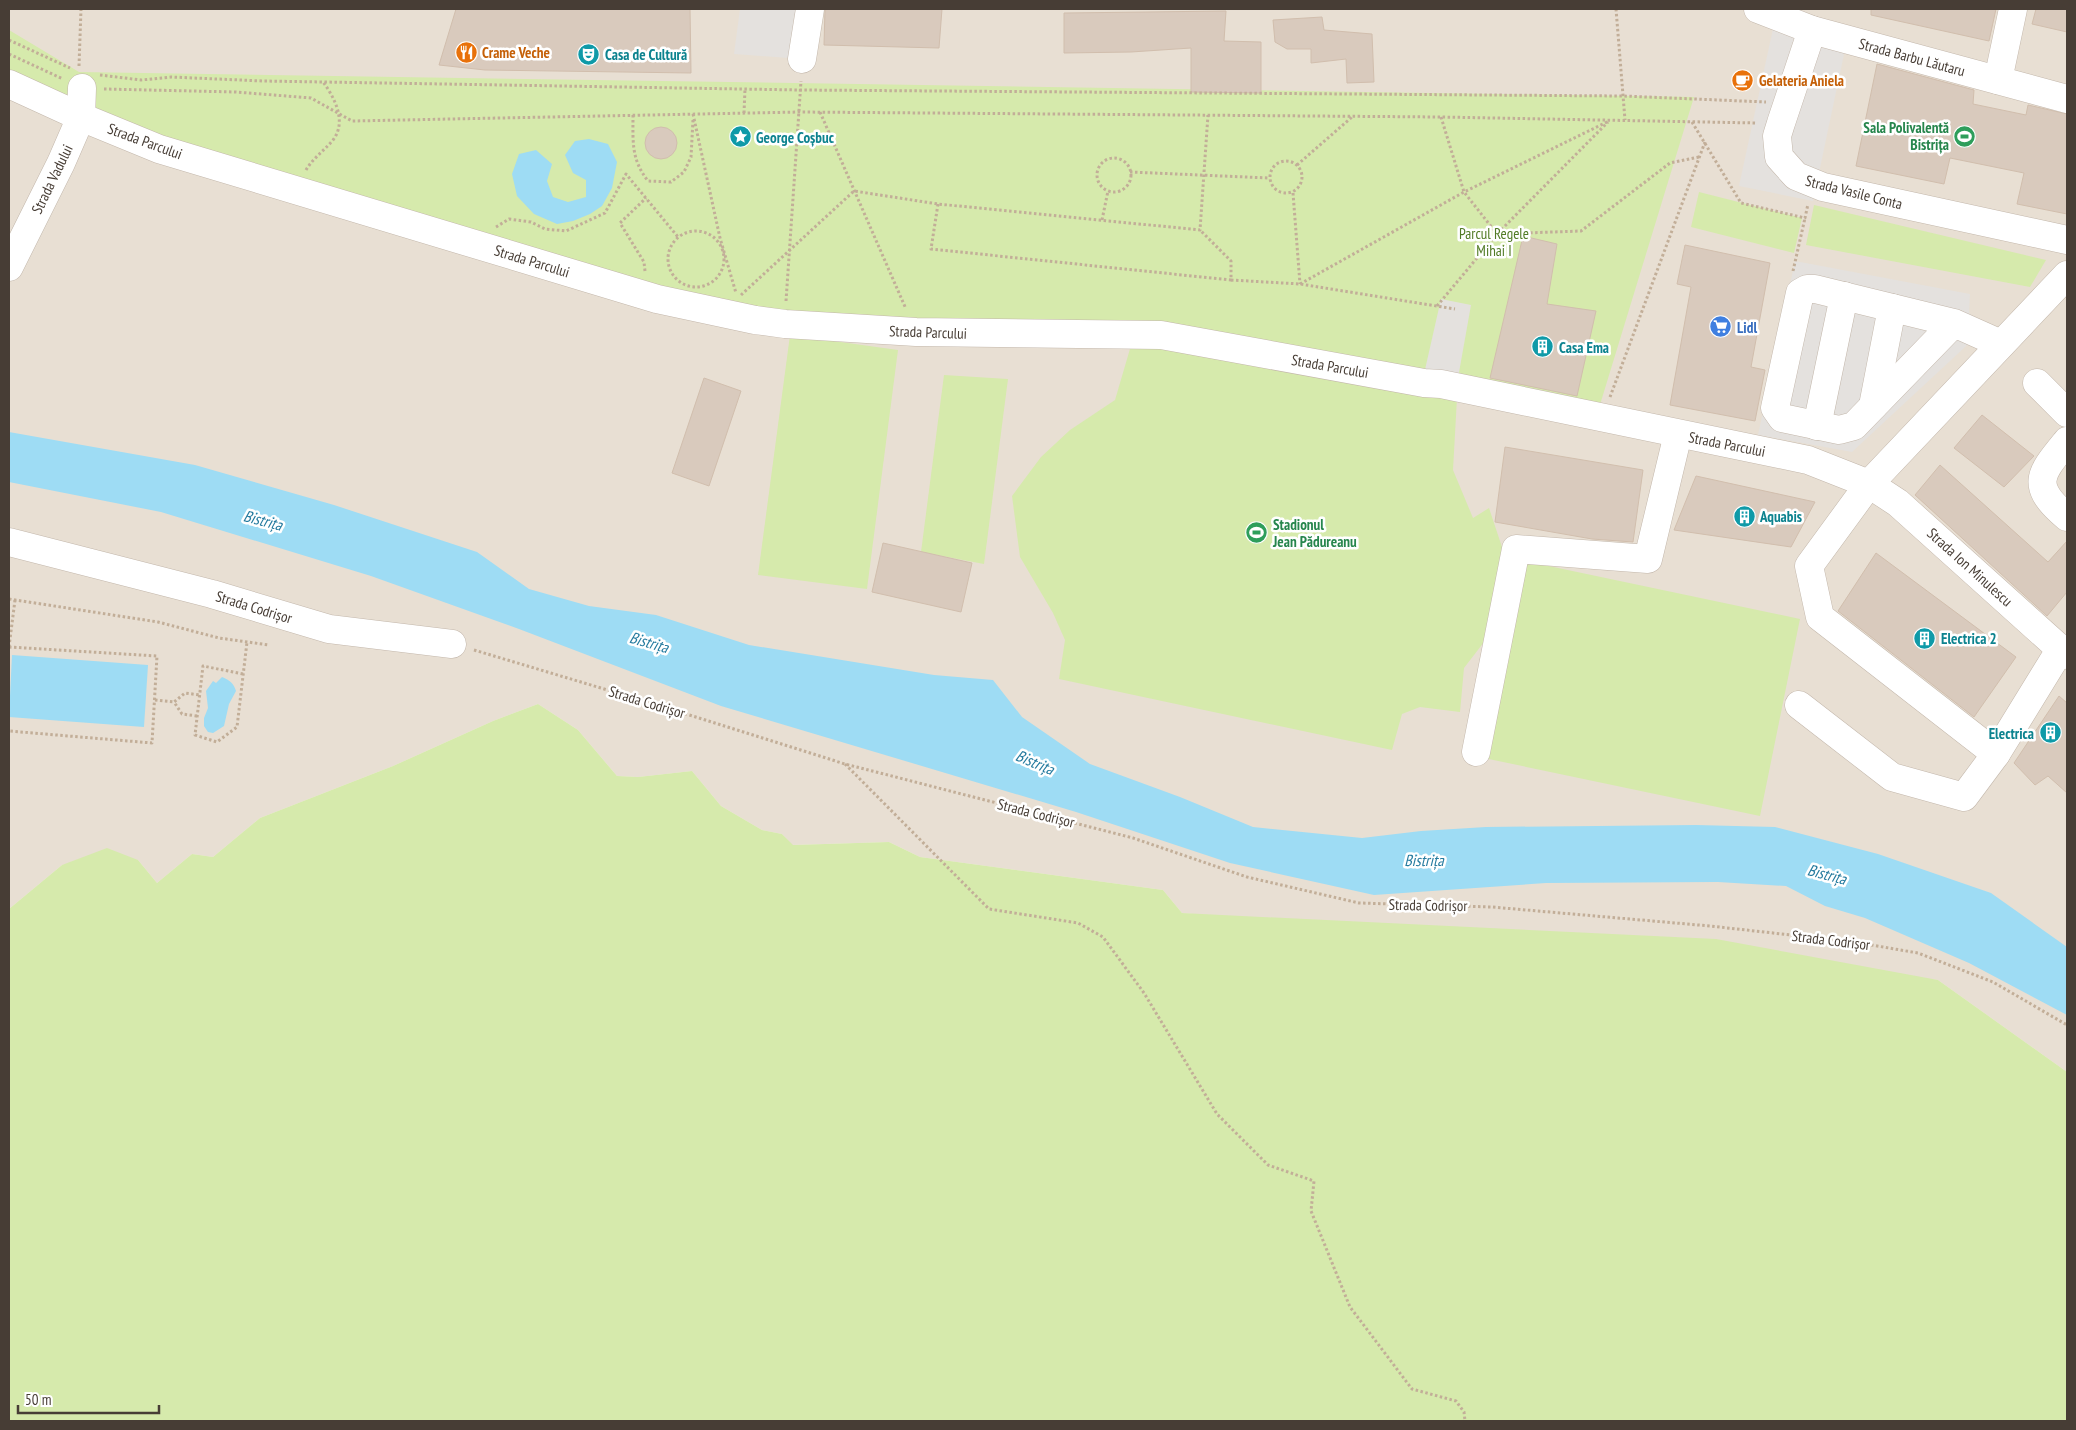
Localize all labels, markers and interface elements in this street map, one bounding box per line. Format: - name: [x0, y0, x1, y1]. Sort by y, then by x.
- street label: Strada Barbu Lăutaru: [1857, 34, 1967, 80]
- restaurant icon: Crame Veche: [454, 40, 478, 64]
- theatre icon: Casa de Cultură: [577, 42, 601, 66]
- place label: Crame Veche: [482, 43, 550, 62]
- place label: Casa de Cultură: [605, 45, 687, 64]
- cafe icon: Gelateria Aniela: [1731, 68, 1755, 92]
- place label: Gelateria Aniela: [1759, 71, 1844, 90]
- place label: Sala Polivalentă Bistrița: [1863, 118, 1949, 154]
- street label: Strada Parcului: [105, 119, 185, 163]
- sports icon: Sala Polivalentă Bistrița: [1953, 124, 1977, 148]
- place icon: George Coșbuc: [728, 125, 752, 149]
- place label: George Coșbuc: [756, 128, 835, 147]
- street label: Strada Vadului: [27, 141, 77, 217]
- street label: Strada Vasile Conta: [1804, 171, 1904, 213]
- park label: Parcul Regele Mihai I: [1459, 224, 1529, 260]
- street label: Strada Parcului: [492, 241, 572, 281]
- supermarket icon: Lidl: [1709, 315, 1733, 339]
- place label: Lidl: [1737, 318, 1757, 337]
- street label: Strada Parcului: [889, 321, 967, 343]
- building icon: Casa Ema: [1531, 335, 1555, 359]
- place label: Casa Ema: [1559, 338, 1609, 357]
- street label: Strada Parcului: [1290, 350, 1370, 382]
- street label: Strada Parcului: [1687, 427, 1767, 461]
- building icon: Aquabis: [1732, 504, 1756, 528]
- water label: Bistrița: [241, 505, 286, 535]
- place label: Aquabis: [1759, 507, 1802, 526]
- place label: Stadionul Jean Pădureanu: [1272, 515, 1357, 551]
- sports icon: Stadionul Jean Pădureanu: [1245, 521, 1269, 545]
- street label: Strada Ion Minulescu: [1923, 524, 2017, 610]
- street label: Strada Codrișor: [214, 586, 295, 628]
- building icon: Electrica 2: [1913, 626, 1937, 650]
- water label: Bistrița: [627, 627, 672, 657]
- place label: Electrica 2: [1941, 629, 1997, 648]
- street label: Strada Codrișor: [607, 681, 688, 723]
- building icon: Electrica: [2038, 721, 2062, 745]
- place label: Electrica: [1989, 724, 2034, 743]
- water label: Bistrița: [1013, 745, 1059, 780]
- street label: Strada Codrișor: [995, 794, 1077, 832]
- water label: Bistrița: [1404, 850, 1445, 870]
- water label: Bistrița: [1805, 859, 1850, 889]
- street label: Strada Codrișor: [1388, 895, 1468, 915]
- street label: Strada Codrișor: [1791, 926, 1872, 954]
- scale bar: [18, 1382, 159, 1414]
- text: 50 m: [25, 1390, 51, 1409]

